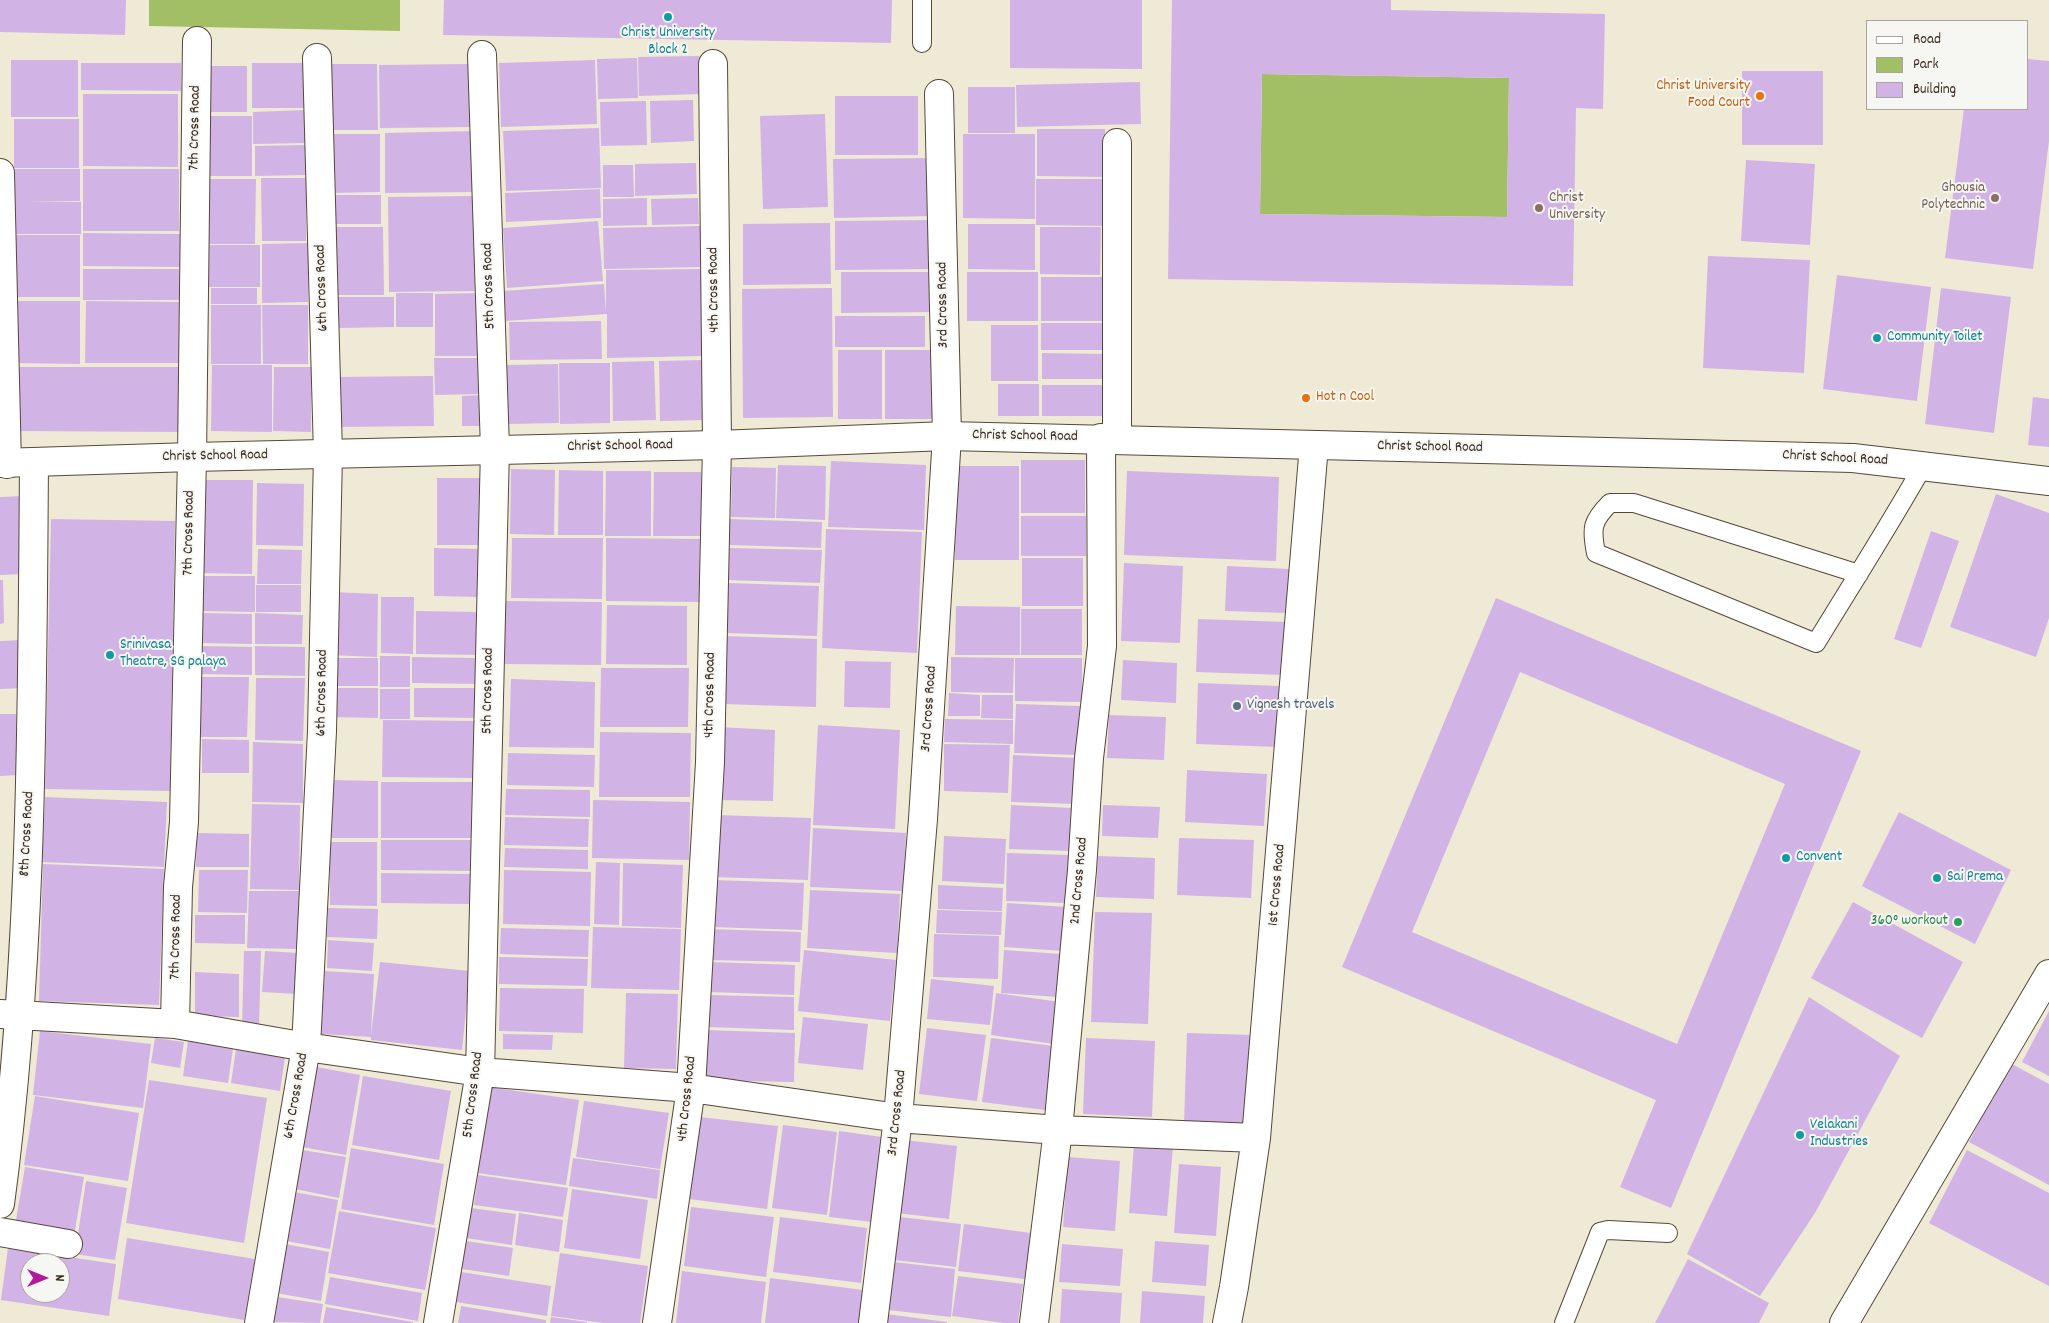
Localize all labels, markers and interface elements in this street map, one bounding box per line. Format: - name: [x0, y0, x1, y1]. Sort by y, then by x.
- marker: Christ University Block 2: [662, 11, 674, 23]
- legend: [1866, 20, 2029, 110]
- place label: Christ University Block 2: [621, 25, 715, 60]
- text: Road: [1913, 29, 1941, 51]
- text: Park: [1913, 54, 1939, 76]
- place label: Christ University Food Court: [1656, 78, 1750, 113]
- text: Building: [1913, 79, 1956, 101]
- street label: 7th Cross Road: [186, 85, 206, 171]
- marker: Christ University Food Court: [1754, 90, 1766, 102]
- place label: Ghousia Polytechnic: [1921, 180, 1985, 215]
- place label: Christ University: [1549, 190, 1605, 225]
- marker: Ghousia Polytechnic: [1989, 192, 2001, 204]
- marker: Christ University: [1533, 202, 1545, 214]
- street label: 5th Cross Road: [479, 242, 501, 330]
- street label: 6th Cross Road: [312, 244, 334, 332]
- street label: 4th Cross Road: [705, 247, 725, 333]
- street label: 3rd Cross Road: [934, 262, 954, 348]
- place label: Community Toilet: [1887, 329, 1983, 347]
- marker: Community Toilet: [1871, 332, 1883, 344]
- place label: Hot n Cool: [1316, 389, 1374, 407]
- marker: Hot n Cool: [1300, 392, 1312, 404]
- street label: Christ School Road: [972, 427, 1078, 447]
- street label: Christ School Road: [567, 437, 673, 457]
- street label: Christ School Road: [1377, 438, 1483, 458]
- street label: Christ School Road: [162, 447, 268, 467]
- street label: Christ School Road: [1782, 447, 1888, 471]
- street label: 7th Cross Road: [180, 490, 200, 576]
- place label: Srinivasa Theatre, SG palaya: [120, 637, 226, 672]
- street label: 5th Cross Road: [479, 648, 499, 734]
- marker: Srinivasa Theatre, SG palaya: [104, 649, 116, 661]
- street label: 6th Cross Road: [313, 649, 333, 737]
- street label: 4th Cross Road: [701, 652, 721, 738]
- street label: 3rd Cross Road: [918, 665, 942, 753]
- place label: Vignesh travels: [1247, 697, 1335, 715]
- marker: Vignesh travels: [1231, 700, 1243, 712]
- street label: 8th Cross Road: [17, 791, 39, 877]
- street label: 2nd Cross Road: [1067, 837, 1093, 925]
- street label: 1st Cross Road: [1265, 843, 1291, 927]
- place label: Convent: [1796, 849, 1842, 867]
- marker: Convent: [1780, 852, 1792, 864]
- place label: Sai Prema: [1947, 869, 2003, 887]
- marker: Sai Prema: [1931, 872, 1943, 884]
- street label: 7th Cross Road: [167, 894, 187, 980]
- place label: 360° workout: [1871, 913, 1948, 931]
- marker: 360° workout: [1952, 916, 1964, 928]
- street label: 5th Cross Road: [460, 1051, 488, 1139]
- street label: 6th Cross Road: [281, 1052, 313, 1140]
- street label: 4th Cross Road: [675, 1055, 701, 1143]
- street label: 3rd Cross Road: [885, 1069, 911, 1157]
- place label: Velakani Industries: [1810, 1117, 1868, 1152]
- marker: Velakani Industries: [1794, 1129, 1806, 1141]
- north arrow: [20, 1253, 70, 1303]
- text: N: [49, 1275, 69, 1281]

